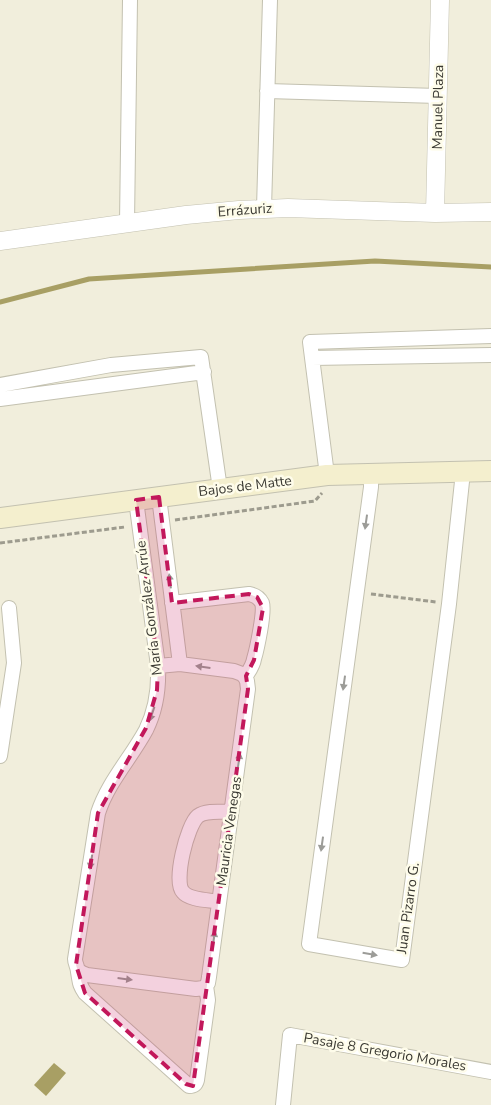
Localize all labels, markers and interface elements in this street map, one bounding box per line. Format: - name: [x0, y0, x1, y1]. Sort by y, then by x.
- street label: Manuel Plaza: [428, 65, 448, 149]
- street label: Errázuriz: [217, 199, 273, 221]
- street label: Bajos de Matte: [197, 471, 293, 501]
- one-way arrow: [362, 514, 370, 530]
- street label: María González Arrúe: [131, 540, 167, 676]
- one-way arrow: [165, 572, 173, 588]
- one-way arrow: [194, 663, 210, 671]
- one-way arrow: [340, 675, 348, 691]
- one-way arrow: [147, 707, 155, 722]
- one-way arrow: [235, 752, 243, 768]
- street label: Mauricia Venegas: [212, 775, 246, 887]
- one-way arrow: [318, 836, 326, 852]
- one-way arrow: [86, 854, 94, 870]
- street label: Juan Pizarro G.: [392, 861, 424, 956]
- one-way arrow: [210, 930, 218, 946]
- one-way arrow: [362, 951, 378, 959]
- one-way arrow: [117, 976, 133, 984]
- street label: Pasaje 8 Gregorio Morales: [302, 1028, 468, 1076]

